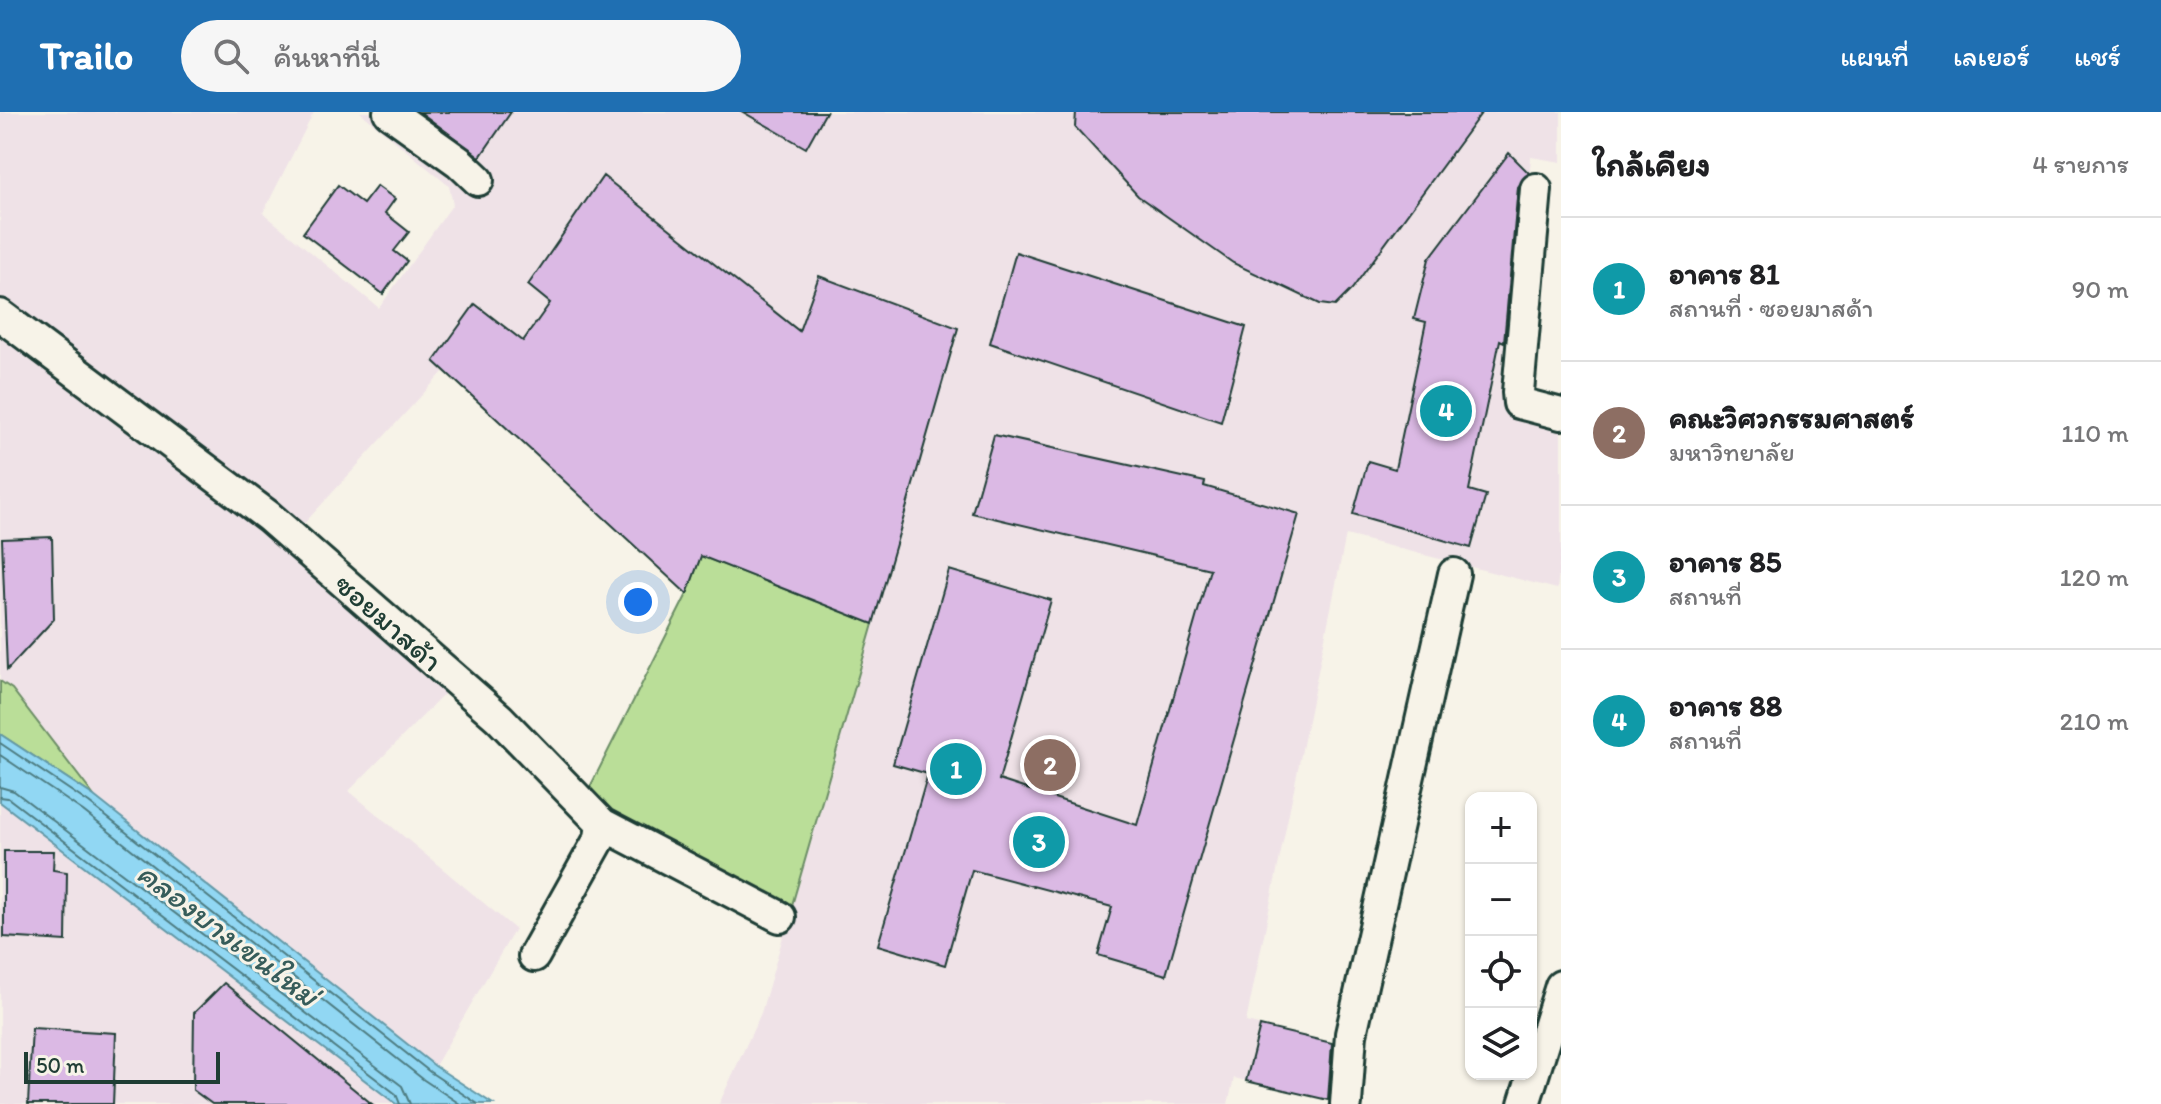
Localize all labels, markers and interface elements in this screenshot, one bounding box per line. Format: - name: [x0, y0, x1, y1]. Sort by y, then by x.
- search box: [181, 20, 741, 92]
- text: Trailo: [40, 33, 133, 79]
- icon: search: [209, 34, 253, 78]
- text: ค้นหาที่นี่: [273, 38, 380, 75]
- text: แผนที่: [1840, 39, 1909, 73]
- text: เลเยอร์: [1953, 39, 2030, 73]
- text: แชร์: [2074, 39, 2121, 73]
- text: ใกล้เคียง: [1593, 144, 1710, 185]
- text: 4 รายการ: [2032, 148, 2129, 180]
- text: อาคาร 81: [1669, 255, 1780, 292]
- text: 1: [1613, 273, 1625, 305]
- text: 90 m: [2072, 273, 2129, 305]
- text: สถานที่ · ซอยมาสด้า: [1669, 292, 1873, 324]
- pin: 4: [1420, 381, 1472, 441]
- text: คณะวิศวกรรมศาสตร์: [1669, 399, 1914, 436]
- text: 2: [1612, 417, 1626, 449]
- text: 110 m: [2061, 417, 2129, 449]
- text: มหาวิทยาลัย: [1669, 436, 1794, 468]
- text: อาคาร 85: [1669, 543, 1781, 580]
- text: 3: [1612, 561, 1626, 593]
- text: 120 m: [2060, 561, 2129, 593]
- street label: ซอยมาสด้า: [327, 565, 451, 679]
- text: สถานที่: [1669, 580, 1742, 612]
- your location: [618, 582, 658, 622]
- text: อาคาร 88: [1669, 687, 1782, 724]
- text: 4: [1611, 705, 1627, 737]
- text: 210 m: [2060, 705, 2129, 737]
- text: สถานที่: [1669, 724, 1742, 756]
- pin: 2: [1024, 735, 1076, 795]
- pin: 1: [930, 739, 982, 799]
- map controls: [1465, 792, 1537, 1080]
- button: +: [1465, 792, 1537, 864]
- pin: 3: [1013, 812, 1065, 872]
- water label: คลองบางเขนใหม่: [130, 853, 329, 1017]
- button: −: [1465, 864, 1537, 936]
- button: locate: [1465, 936, 1537, 1008]
- button: layers: [1465, 1008, 1537, 1080]
- scale bar: [24, 1048, 220, 1084]
- text: 50 m: [36, 1052, 85, 1079]

